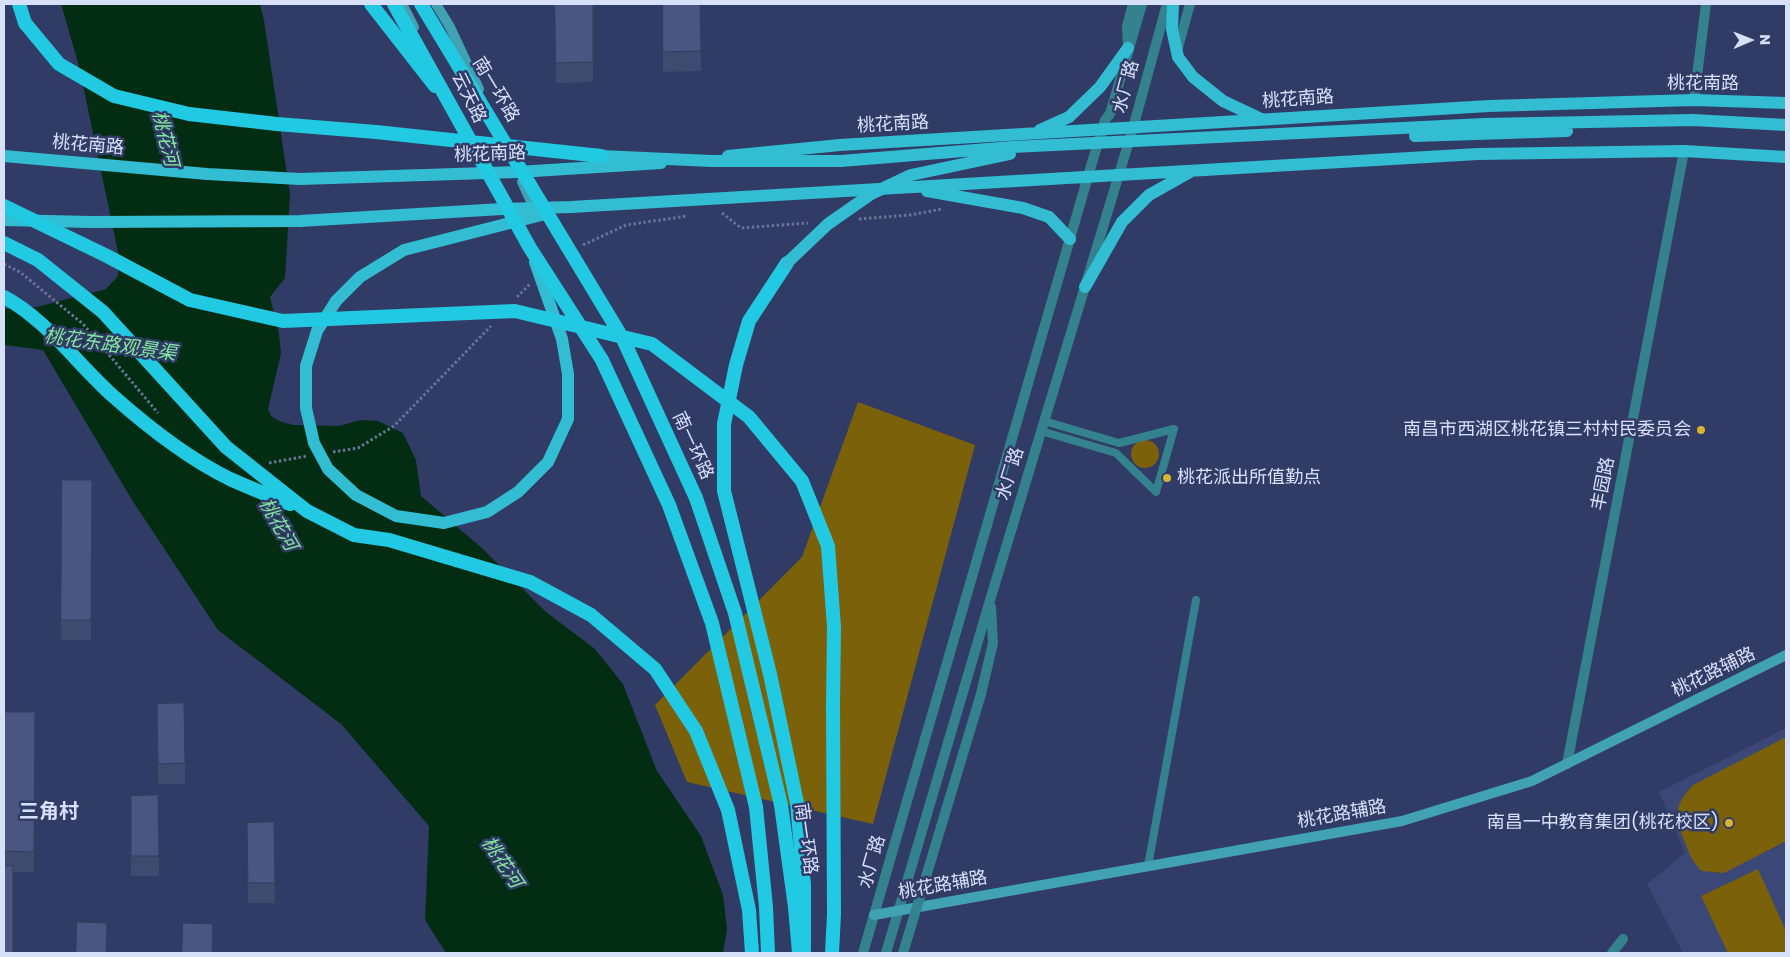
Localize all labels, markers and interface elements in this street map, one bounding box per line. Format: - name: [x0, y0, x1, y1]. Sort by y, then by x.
- north arrow: [1725, 15, 1775, 65]
- text: N: [1755, 34, 1775, 45]
- street label: 南一环路: [467, 54, 523, 126]
- street label: 水厂路: [1110, 58, 1144, 116]
- street label: 云天路: [446, 69, 490, 127]
- street label: 桃花南路: [1667, 73, 1739, 95]
- street label: 桃花南路: [1261, 87, 1335, 113]
- water label: 桃花河: [146, 109, 182, 169]
- street label: 桃花南路: [856, 112, 930, 138]
- street label: 桃花南路: [51, 132, 125, 160]
- street label: 桃花南路: [454, 143, 526, 167]
- water label: 桃花东路观景渠: [43, 325, 177, 367]
- street label: 南一环路: [667, 409, 717, 483]
- place label: 南昌市西湖区桃花镇三村村民委员会: [1403, 419, 1691, 441]
- marker: 南昌市西湖区桃花镇三村村民委员会: [1695, 424, 1707, 436]
- street label: 水厂路: [993, 445, 1029, 503]
- street label: 丰园路: [1588, 455, 1620, 513]
- place label: 桃花派出所值勤点: [1177, 467, 1321, 489]
- marker: 桃花派出所值勤点: [1161, 472, 1173, 484]
- water label: 桃花河: [253, 495, 301, 555]
- street label: 桃花路辅路: [1669, 644, 1759, 702]
- street label: 桃花路辅路: [1296, 797, 1388, 833]
- district label: 三角村: [19, 801, 79, 825]
- street label: 南一环路: [789, 802, 821, 876]
- place label: 南昌一中教育集团(桃花校区): [1487, 812, 1719, 834]
- marker: 南昌一中教育集团(桃花校区): [1723, 817, 1735, 829]
- water label: 桃花河: [476, 833, 526, 893]
- street label: 水厂路: [855, 833, 891, 891]
- street label: 桃花路辅路: [897, 868, 989, 904]

